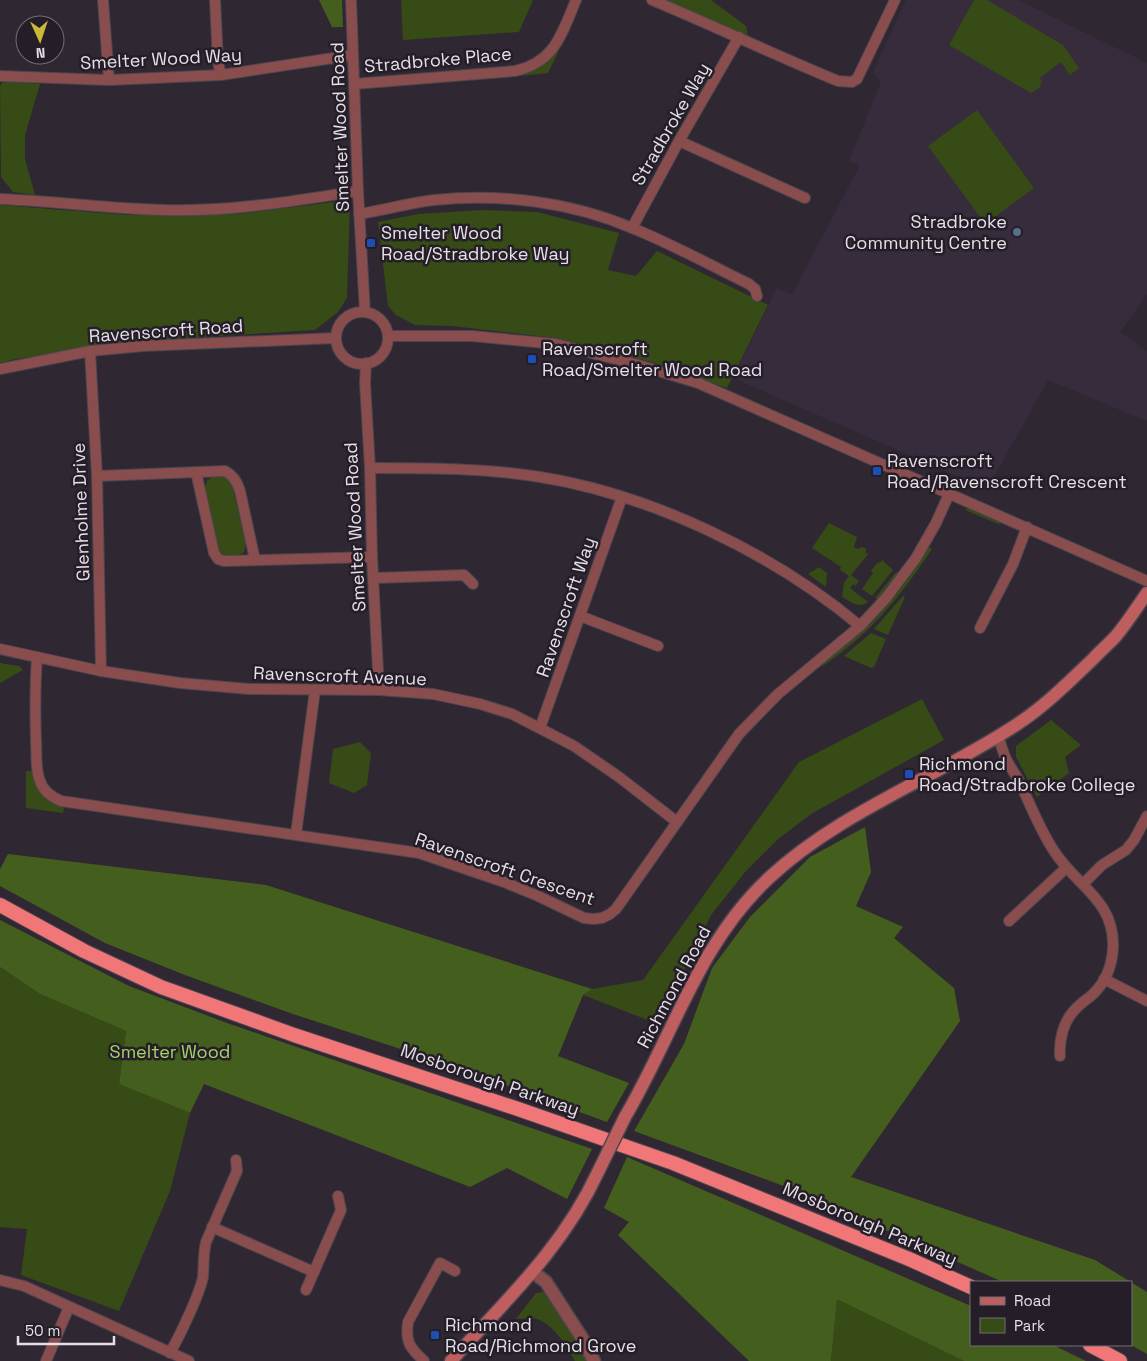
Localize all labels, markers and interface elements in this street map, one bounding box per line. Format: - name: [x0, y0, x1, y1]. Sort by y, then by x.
- north arrow: [15, 15, 65, 65]
- street label: Smelter Wood Road: [325, 42, 354, 212]
- street label: Stradbroke Place: [363, 42, 513, 77]
- street label: Smelter Wood Way: [79, 43, 242, 74]
- text: N: [36, 44, 46, 62]
- street label: Stradbroke Way: [626, 58, 715, 189]
- place label: Stradbroke Community Centre: [845, 210, 1007, 254]
- place label: Smelter Wood Road/Stradbroke Way: [381, 221, 570, 265]
- marker: Stradbroke Community Centre: [1011, 226, 1023, 238]
- marker: Smelter Wood Road/Stradbroke Way: [365, 237, 377, 249]
- street label: Ravenscroft Road: [88, 314, 244, 347]
- place label: Ravenscroft Road/Smelter Wood Road: [542, 337, 762, 381]
- marker: Ravenscroft Road/Smelter Wood Road: [526, 353, 538, 365]
- street label: Glenholme Drive: [67, 442, 94, 582]
- street label: Smelter Wood Road: [339, 442, 370, 612]
- place label: Ravenscroft Road/Ravenscroft Crescent: [887, 449, 1127, 493]
- marker: Ravenscroft Road/Ravenscroft Crescent: [871, 465, 883, 477]
- street label: Ravenscroft Way: [531, 534, 600, 680]
- street label: Ravenscroft Avenue: [253, 661, 427, 690]
- place label: Richmond Road/Stradbroke College: [919, 752, 1135, 796]
- marker: Richmond Road/Stradbroke College: [903, 768, 915, 780]
- street label: Ravenscroft Crescent: [412, 827, 598, 910]
- street label: Richmond Road: [632, 921, 716, 1052]
- street label: Mosborough Parkway: [398, 1038, 583, 1121]
- park label: Smelter Wood: [110, 1040, 230, 1063]
- street label: Mosborough Parkway: [779, 1176, 961, 1271]
- legend: [970, 1281, 1132, 1346]
- text: Road: [1014, 1291, 1051, 1310]
- place label: Richmond Road/Richmond Grove: [445, 1313, 636, 1357]
- scale bar: [18, 1314, 114, 1346]
- text: Park: [1014, 1316, 1045, 1335]
- text: 50 m: [25, 1321, 60, 1340]
- marker: Richmond Road/Richmond Grove: [429, 1329, 441, 1341]

